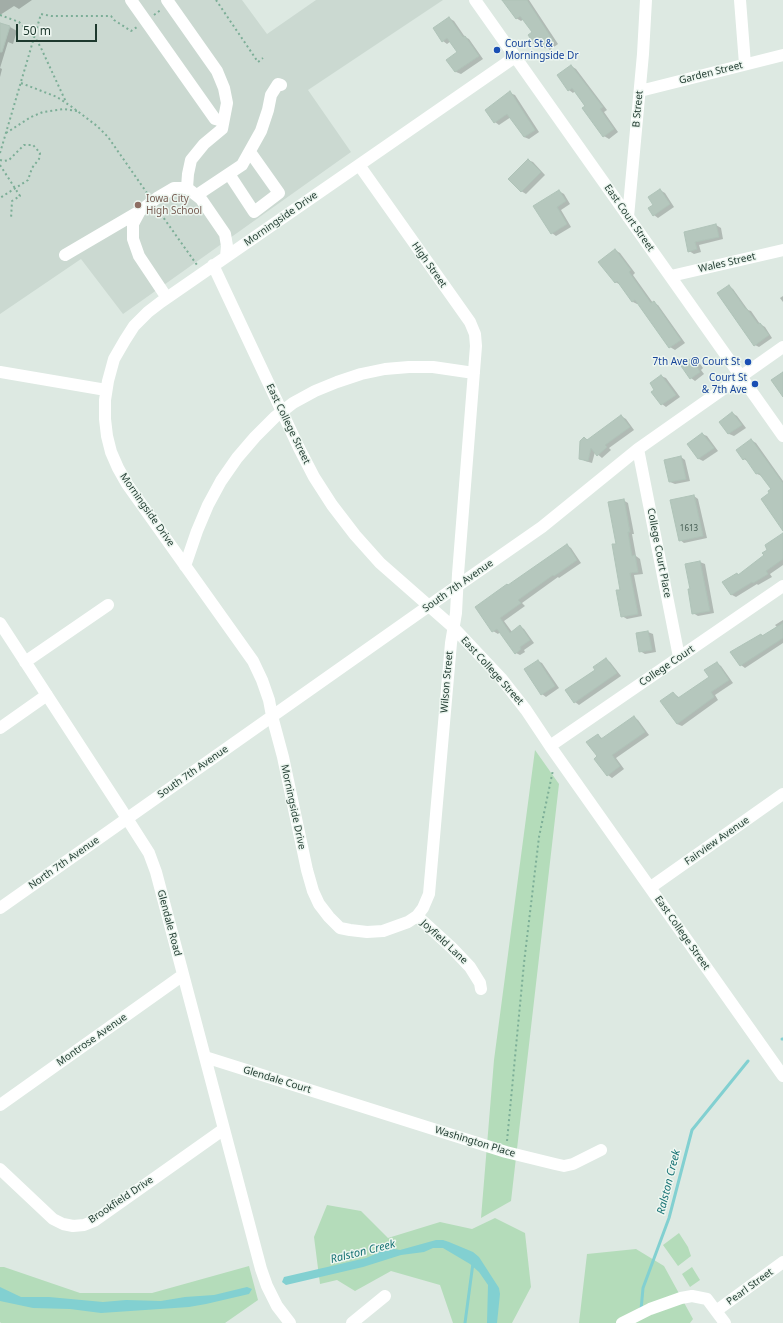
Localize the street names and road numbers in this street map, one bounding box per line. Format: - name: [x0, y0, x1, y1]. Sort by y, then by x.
- street label: Garden Street: [678, 59, 744, 87]
- street label: B Street: [630, 90, 646, 128]
- street label: East Court Street: [601, 182, 657, 254]
- street label: Morningside Drive: [242, 189, 320, 249]
- street label: High Street: [409, 240, 449, 290]
- street label: Wales Street: [697, 251, 757, 275]
- street label: East College Street: [263, 382, 313, 466]
- street label: Morningside Drive: [117, 471, 177, 549]
- street label: College Court Place: [644, 507, 674, 599]
- street label: South 7th Avenue: [420, 557, 496, 615]
- street label: East College Street: [458, 634, 526, 708]
- street label: College Court: [637, 643, 697, 689]
- street label: Wilson Street: [438, 651, 456, 713]
- street label: South 7th Avenue: [155, 743, 231, 801]
- street label: Morningside Drive: [278, 763, 308, 851]
- street label: Fairview Avenue: [682, 814, 752, 868]
- street label: North 7th Avenue: [26, 834, 102, 892]
- street label: Glendale Road: [154, 888, 184, 958]
- street label: East College Street: [652, 894, 712, 972]
- street label: Joyfield Lane: [418, 917, 470, 967]
- street label: Montrose Avenue: [55, 1011, 129, 1069]
- street label: Glendale Court: [242, 1064, 312, 1096]
- street label: Washington Place: [433, 1124, 517, 1160]
- street label: Brookfield Drive: [86, 1174, 156, 1226]
- street label: Pearl Street: [724, 1266, 776, 1308]

